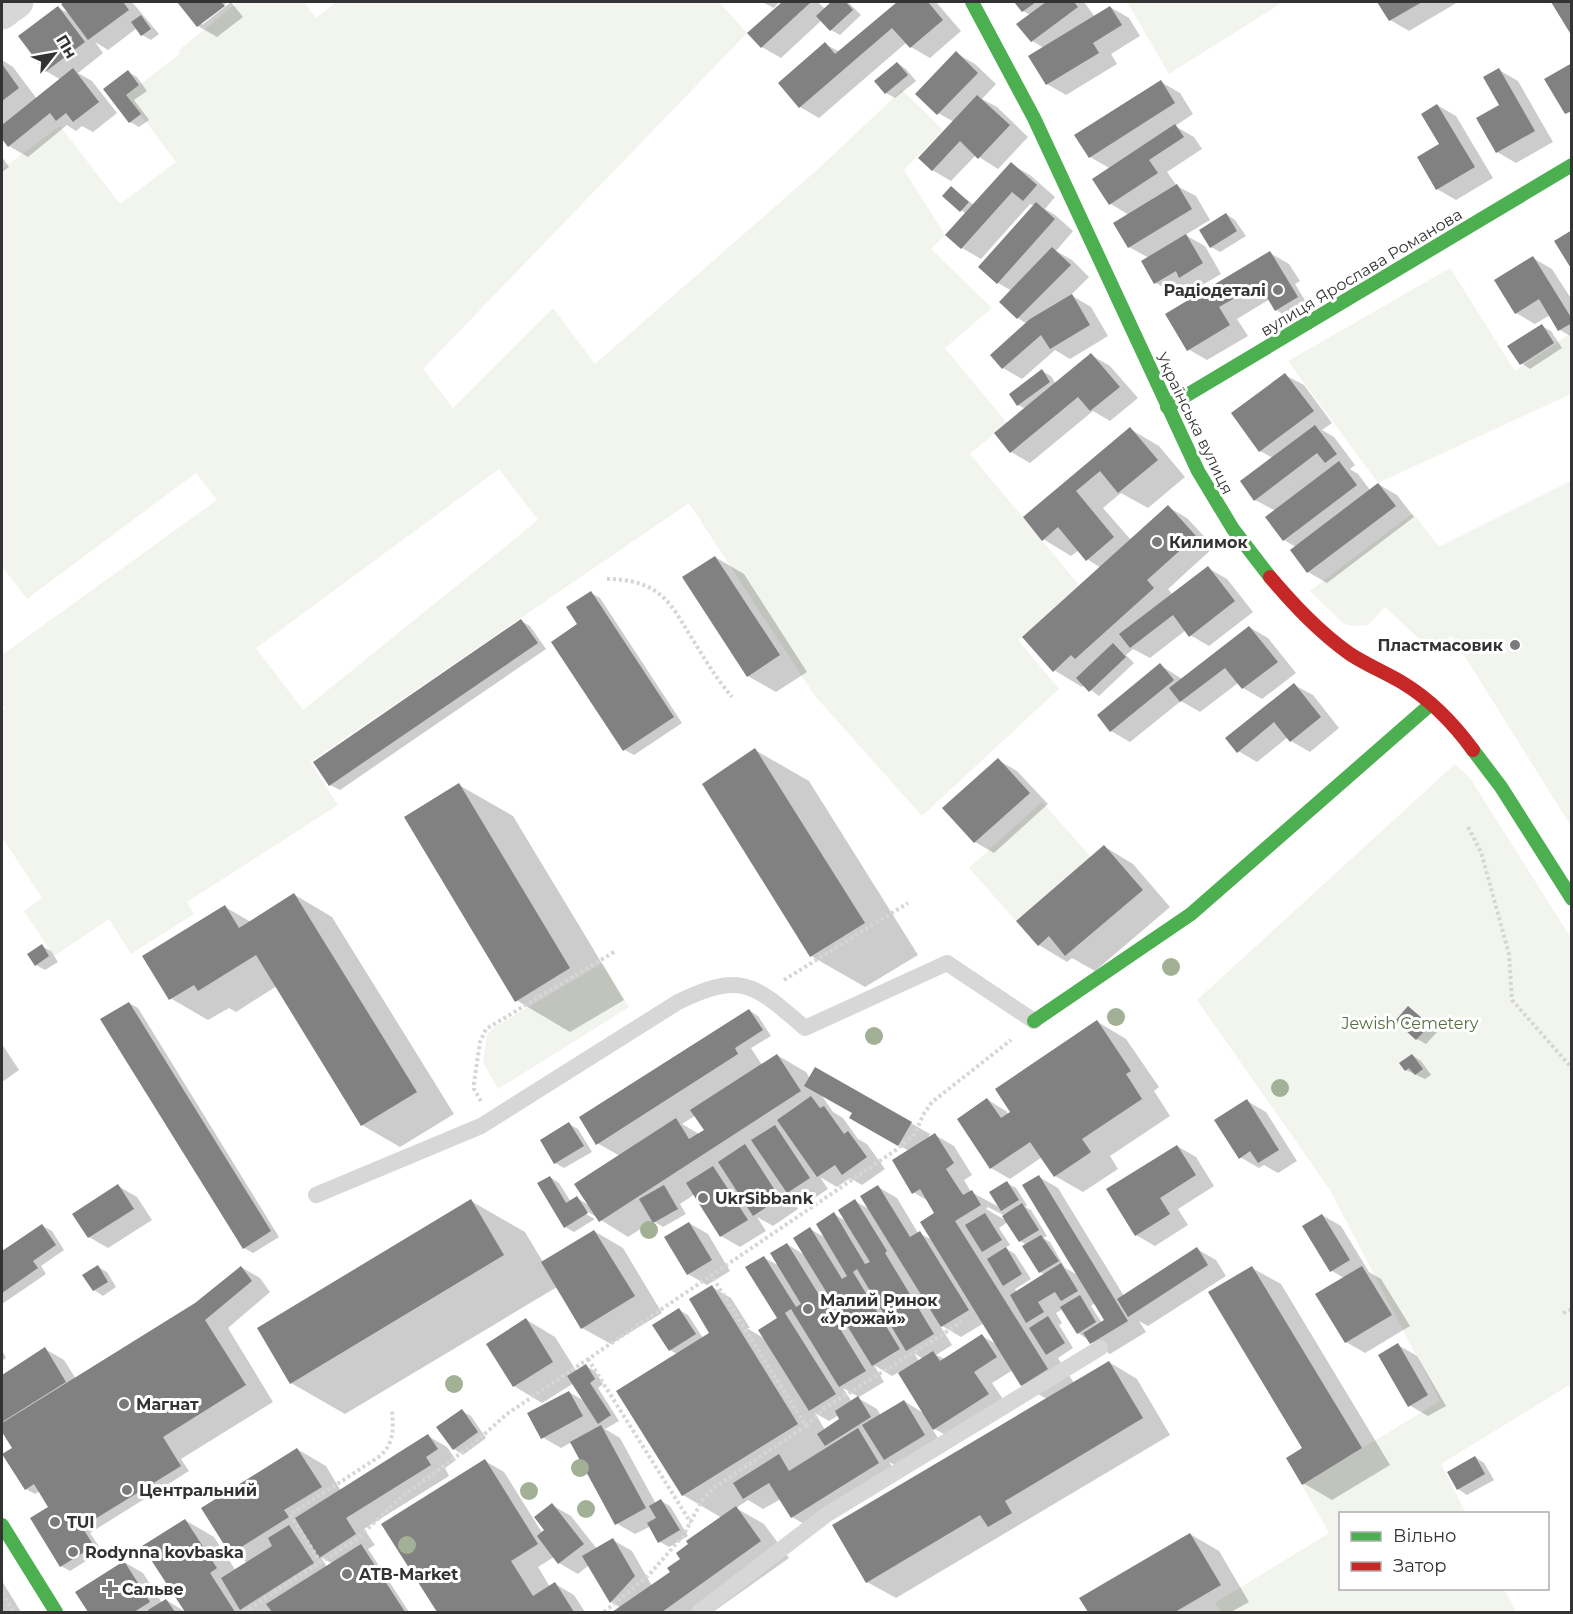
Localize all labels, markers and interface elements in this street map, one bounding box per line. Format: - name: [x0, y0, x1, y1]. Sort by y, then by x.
- north arrow: [24, 24, 84, 84]
- text: Пн: [52, 31, 81, 62]
- street label: вулиця Ярослава Романова: [1257, 205, 1466, 340]
- place label: Радіодеталі: [1164, 281, 1266, 300]
- marker: Радіодеталі: [1271, 283, 1285, 297]
- street label: Українська вулиця: [1152, 349, 1237, 497]
- place label: Килимок: [1169, 533, 1248, 552]
- marker: Килимок: [1150, 535, 1164, 549]
- place label: Пластмасовик: [1378, 636, 1504, 655]
- marker: Пластмасовик: [1508, 638, 1522, 652]
- park label: Jewish Cemetery: [1341, 1014, 1479, 1033]
- place label: UkrSibbank: [715, 1189, 814, 1208]
- marker: UkrSibbank: [696, 1191, 710, 1205]
- place label: Малий Ринок «Урожай»: [820, 1291, 938, 1328]
- marker: Малий Ринок «Урожай»: [801, 1302, 815, 1316]
- place label: Магнат: [136, 1395, 199, 1414]
- marker: Магнат: [117, 1397, 131, 1411]
- place label: Центральний: [139, 1481, 257, 1500]
- marker: Центральний: [120, 1483, 134, 1497]
- legend: [1339, 1512, 1549, 1590]
- place label: TUI: [67, 1513, 95, 1532]
- marker: TUI: [48, 1515, 62, 1529]
- text: Вільно: [1393, 1525, 1457, 1547]
- place label: Rodynna kovbaska: [85, 1543, 244, 1562]
- marker: Rodynna kovbaska: [66, 1545, 80, 1559]
- text: Затор: [1393, 1555, 1447, 1577]
- place label: ATB-Market: [358, 1565, 458, 1584]
- marker: ATB-Market: [340, 1567, 354, 1581]
- place label: Сальве: [122, 1580, 184, 1599]
- marker: Сальве: [103, 1582, 117, 1596]

